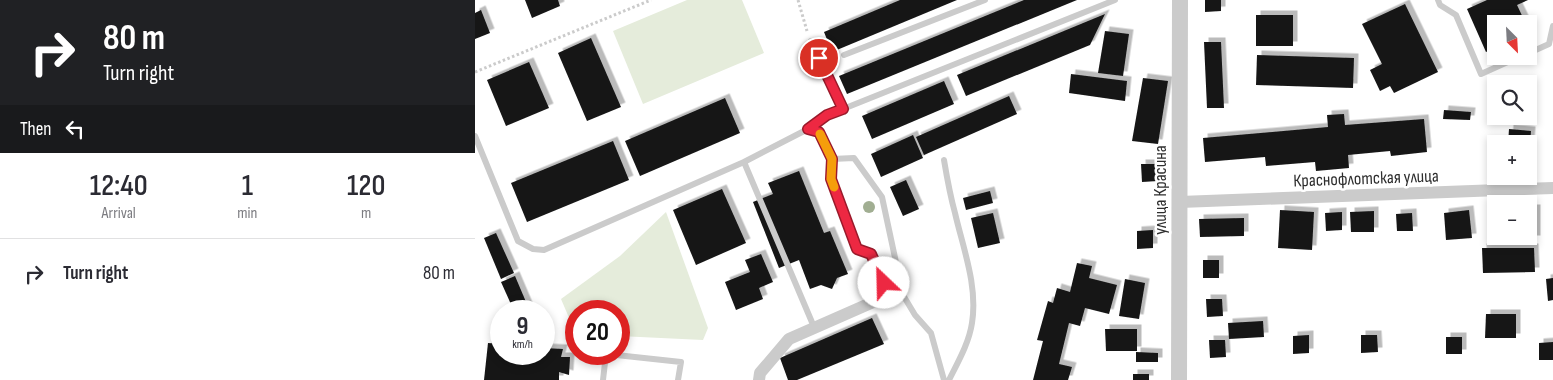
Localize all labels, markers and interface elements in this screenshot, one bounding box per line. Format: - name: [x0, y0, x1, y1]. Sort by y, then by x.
- north arrow: [1487, 15, 1537, 65]
- map controls: [1487, 15, 1537, 245]
- text: 80 m: [103, 17, 165, 60]
- icon: right: [20, 20, 85, 85]
- pin: [798, 37, 840, 79]
- icon: arrive: [805, 44, 833, 72]
- text: Turn right: [103, 60, 174, 87]
- button: search: [1487, 75, 1537, 125]
- icon: left: [61, 115, 89, 143]
- text: Then: [20, 118, 51, 141]
- button: +: [1487, 135, 1537, 185]
- street label: улица Красина: [1150, 145, 1171, 235]
- street label: Краснофлотская улица: [1293, 165, 1439, 192]
- text: 12:40: [90, 168, 148, 204]
- text: 1: [242, 168, 253, 204]
- text: 120: [347, 168, 385, 204]
- button: −: [1487, 195, 1537, 245]
- text: Arrival: [101, 204, 136, 223]
- text: min: [237, 204, 257, 223]
- text: m: [361, 204, 371, 223]
- position arrow: [857, 256, 909, 308]
- icon: right: [20, 260, 48, 288]
- text: Turn right: [63, 262, 128, 285]
- text: 80 m: [423, 262, 455, 285]
- speed limit sign: 20: [565, 300, 630, 365]
- text: 9: [517, 311, 528, 342]
- text: km/h: [512, 337, 533, 352]

